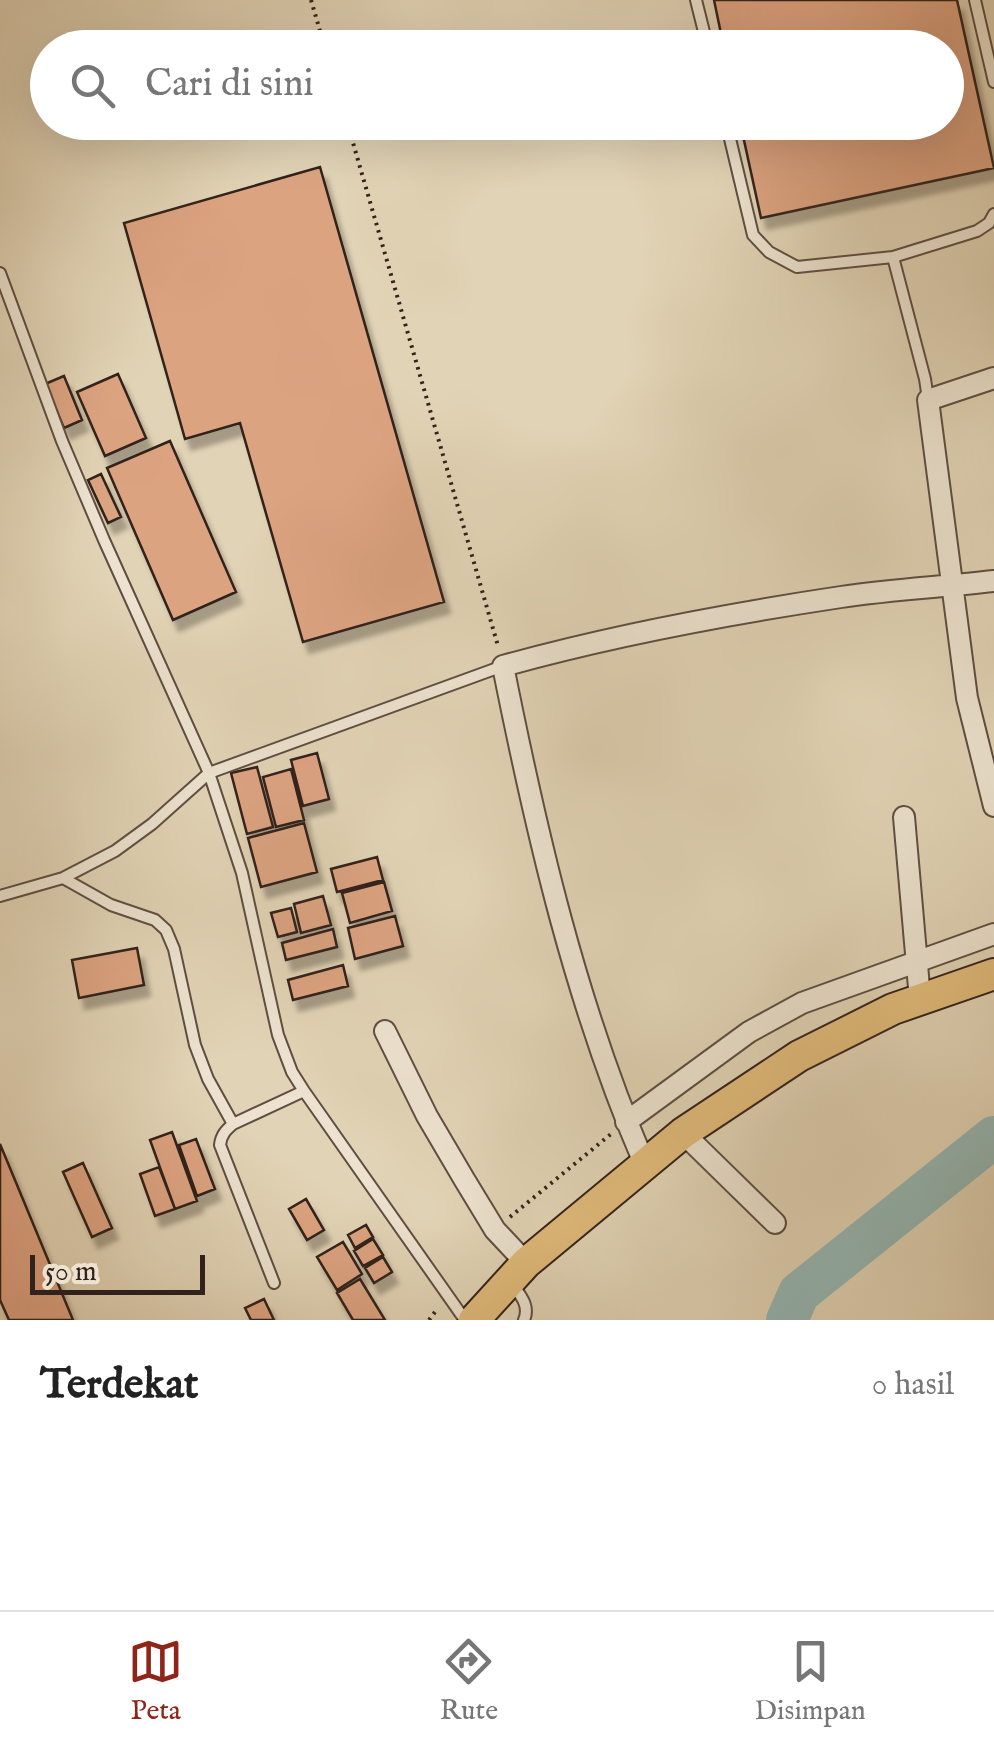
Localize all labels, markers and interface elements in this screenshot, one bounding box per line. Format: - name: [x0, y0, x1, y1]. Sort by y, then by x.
- search box: [30, 30, 964, 140]
- icon: search: [65, 58, 120, 113]
- text: Cari di sini: [145, 61, 314, 109]
- scale bar: [30, 1250, 205, 1294]
- text: 50 m: [45, 1255, 97, 1290]
- text: Terdekat: [40, 1359, 198, 1412]
- text: 0 hasil: [872, 1365, 954, 1406]
- tab: Peta: [128, 1634, 183, 1729]
- tab: Rute: [440, 1634, 498, 1729]
- tab: Disimpan: [755, 1634, 866, 1729]

